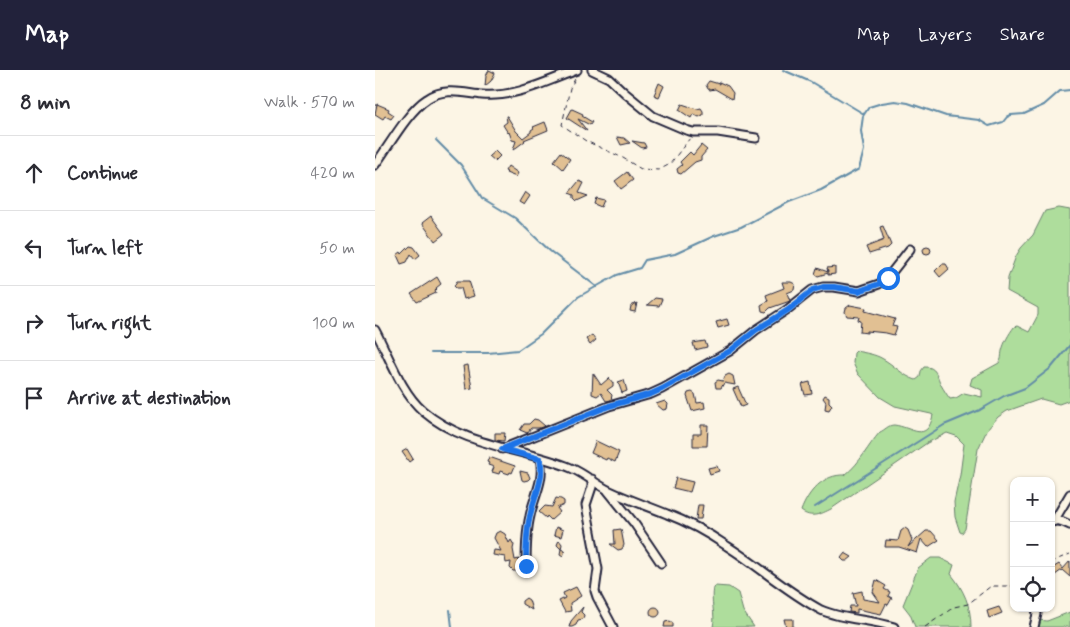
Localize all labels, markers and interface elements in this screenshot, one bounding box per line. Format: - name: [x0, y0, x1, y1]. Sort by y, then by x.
- text: Map: [25, 20, 69, 51]
- text: Map: [857, 23, 890, 47]
- text: Layers: [918, 23, 972, 47]
- text: Share: [1000, 23, 1045, 47]
- text: 8 min: [20, 89, 71, 117]
- text: Walk · 570 m: [264, 92, 355, 113]
- icon: ahead: [20, 159, 48, 187]
- text: Continue: [67, 161, 138, 186]
- text: 420 m: [311, 163, 355, 184]
- icon: left: [20, 234, 48, 262]
- text: Turn left: [67, 236, 143, 261]
- text: 50 m: [319, 238, 355, 259]
- route start: [877, 267, 900, 290]
- icon: right: [20, 309, 48, 337]
- text: Turn right: [67, 311, 151, 336]
- text: 100 m: [312, 313, 355, 334]
- icon: arrive: [20, 384, 48, 412]
- text: Arrive at destination: [67, 386, 231, 411]
- map controls: [1010, 477, 1055, 612]
- button: +: [1010, 477, 1055, 522]
- button: −: [1010, 522, 1055, 567]
- route end: [515, 555, 538, 578]
- button: locate: [1010, 567, 1055, 612]

